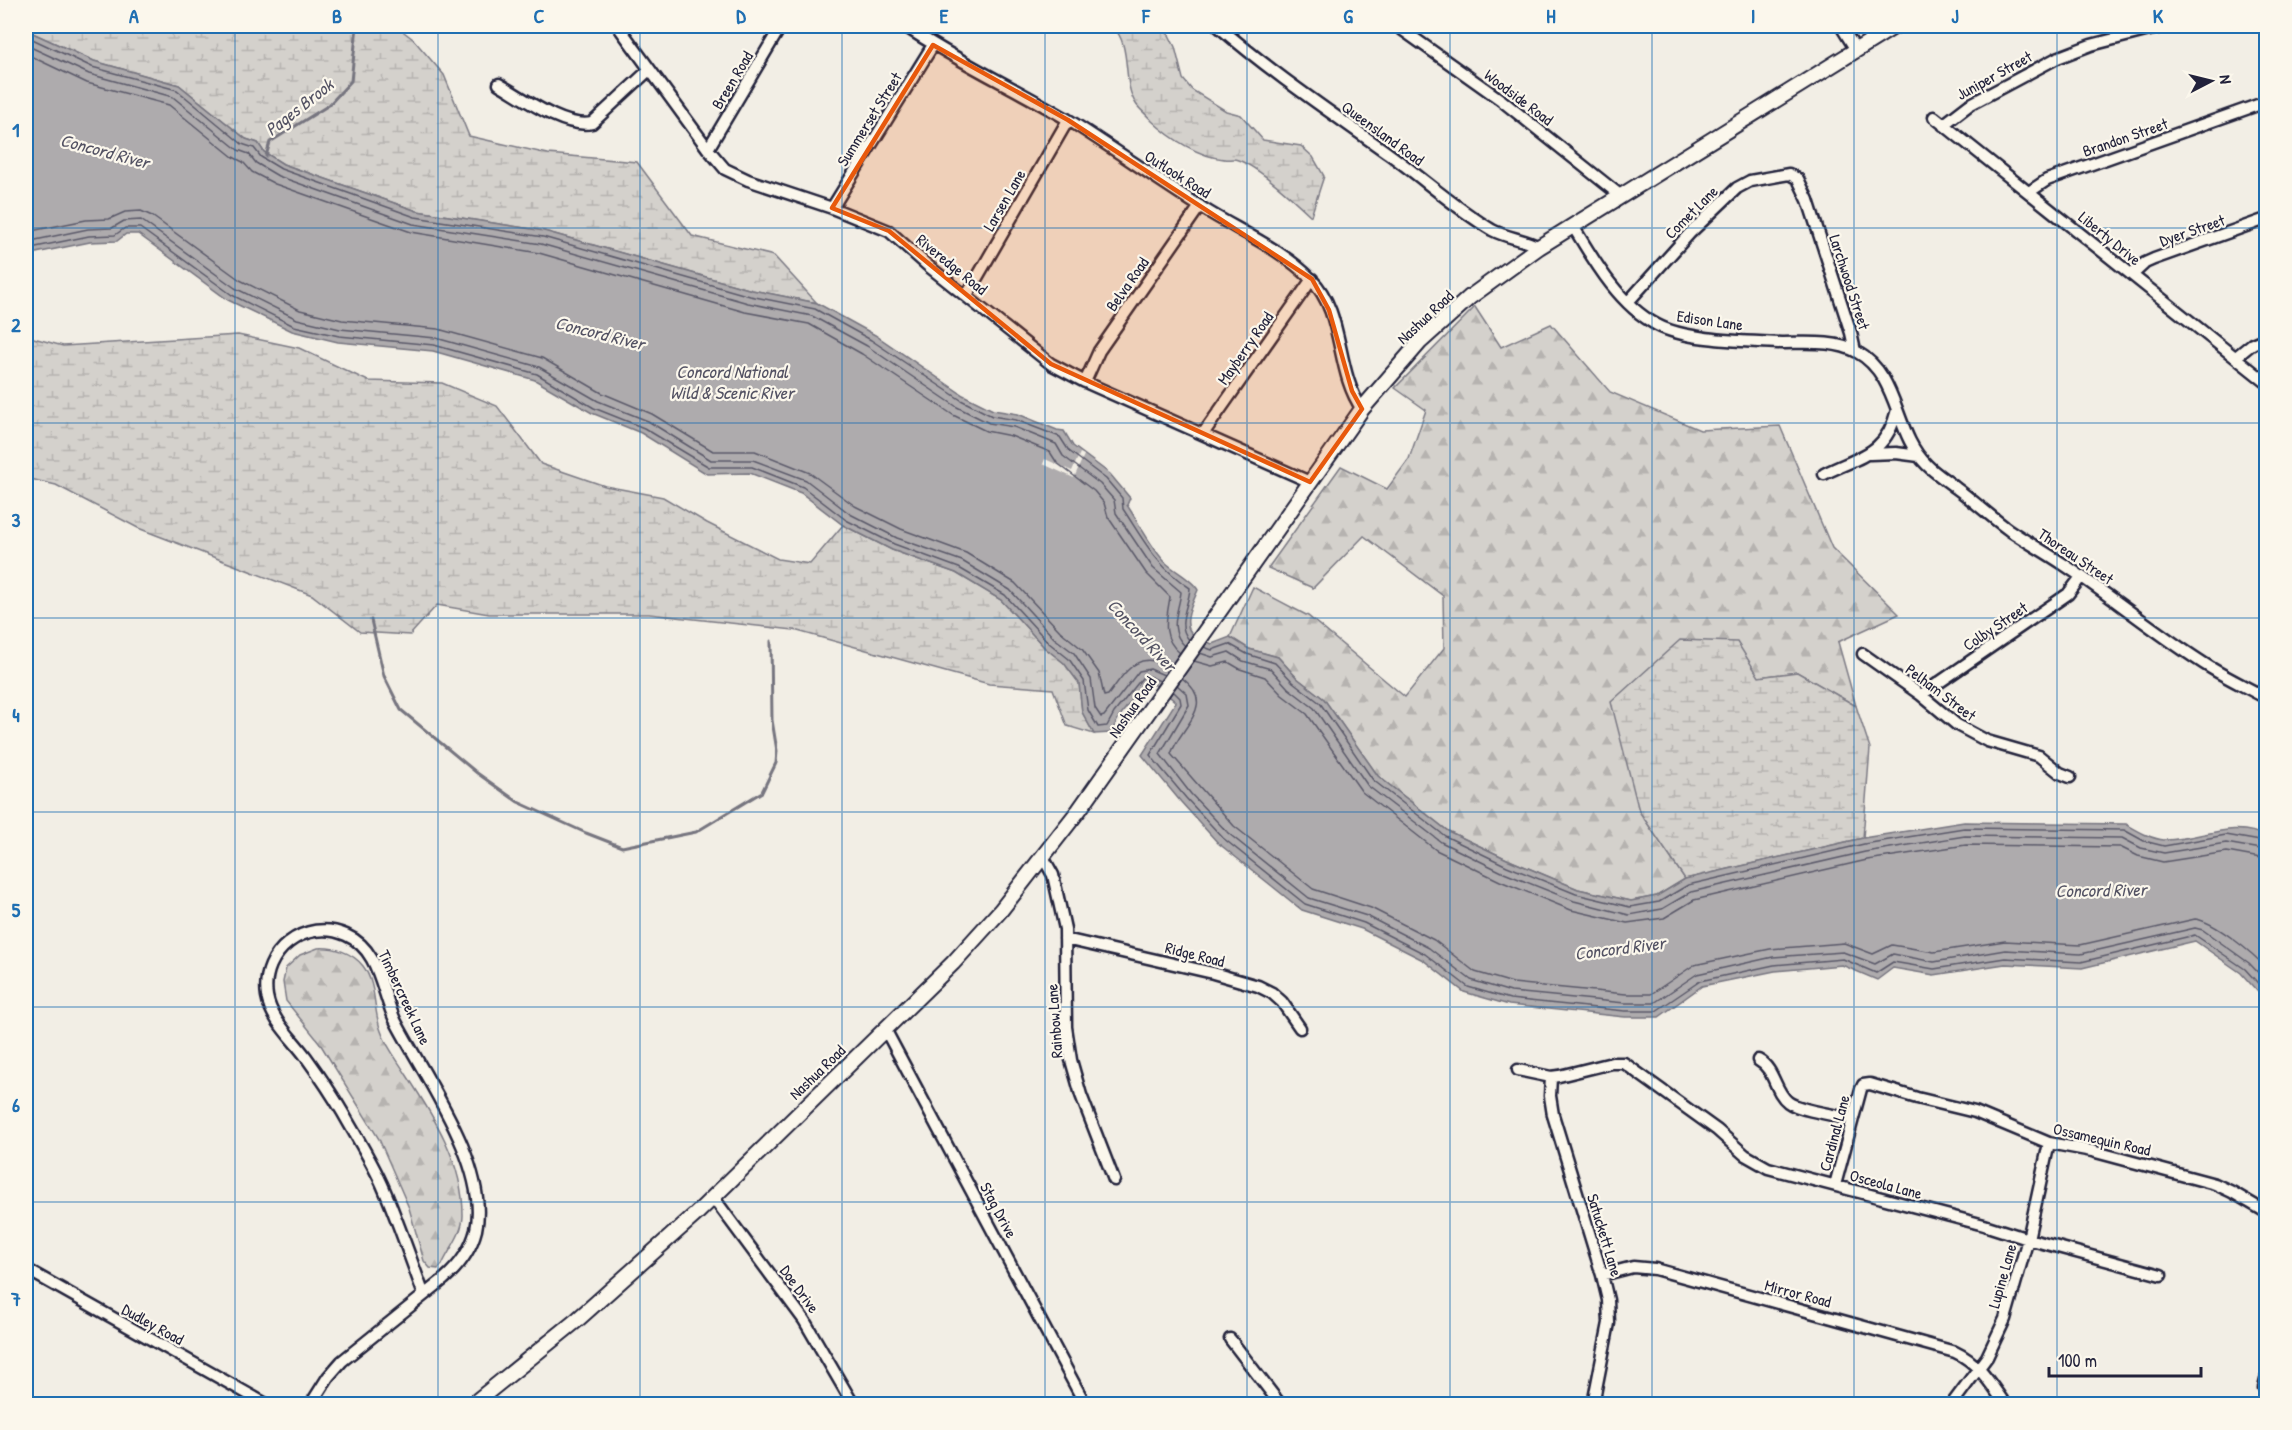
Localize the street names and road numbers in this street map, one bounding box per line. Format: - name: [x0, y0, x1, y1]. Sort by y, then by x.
- street label: Juniper Street: [1952, 45, 2036, 105]
- street label: Breen Road: [706, 47, 758, 113]
- street label: Woodside Road: [1480, 64, 1558, 130]
- street label: Summerset Street: [831, 67, 907, 170]
- street label: Queensland Road: [1337, 96, 1429, 170]
- street label: Brandon Street: [2080, 112, 2171, 162]
- street label: Outlook Road: [1141, 145, 1215, 203]
- street label: Larsen Lane: [978, 165, 1031, 235]
- street label: Comet Lane: [1659, 180, 1723, 244]
- street label: Liberty Drive: [2074, 206, 2146, 270]
- street label: Dyer Street: [2156, 208, 2228, 251]
- street label: Riveredge Road: [912, 228, 992, 300]
- street label: Larchwood Street: [1824, 232, 1876, 333]
- street label: Belva Road: [1100, 253, 1154, 315]
- street label: Nashua Road: [1392, 285, 1458, 349]
- street label: Edison Lane: [1676, 304, 1745, 336]
- street label: Mayberry Road: [1212, 307, 1278, 389]
- street label: Thoreau Street: [2034, 523, 2119, 590]
- street label: Colby Street: [1958, 596, 2032, 656]
- street label: Pelham Street: [1901, 658, 1981, 726]
- street label: Nashua Road: [1103, 672, 1161, 742]
- street label: Ridge Road: [1163, 936, 1227, 972]
- street label: Timbercreek Lane: [373, 946, 437, 1049]
- street label: Rainbow Lane: [1040, 983, 1068, 1059]
- street label: Nashua Road: [784, 1040, 850, 1104]
- street label: Cardinal Lane: [1813, 1092, 1855, 1174]
- street label: Ossamequin Road: [2051, 1117, 2153, 1161]
- street label: Osceola Lane: [1847, 1164, 1925, 1204]
- street label: Stag Drive: [975, 1178, 1023, 1242]
- street label: Satuckett Lane: [1582, 1191, 1628, 1280]
- street label: Lupine Lane: [1982, 1241, 2022, 1311]
- street label: Doe Drive: [775, 1261, 825, 1318]
- street label: Mirror Road: [1762, 1274, 1834, 1312]
- street label: Dudley Road: [118, 1298, 188, 1350]

